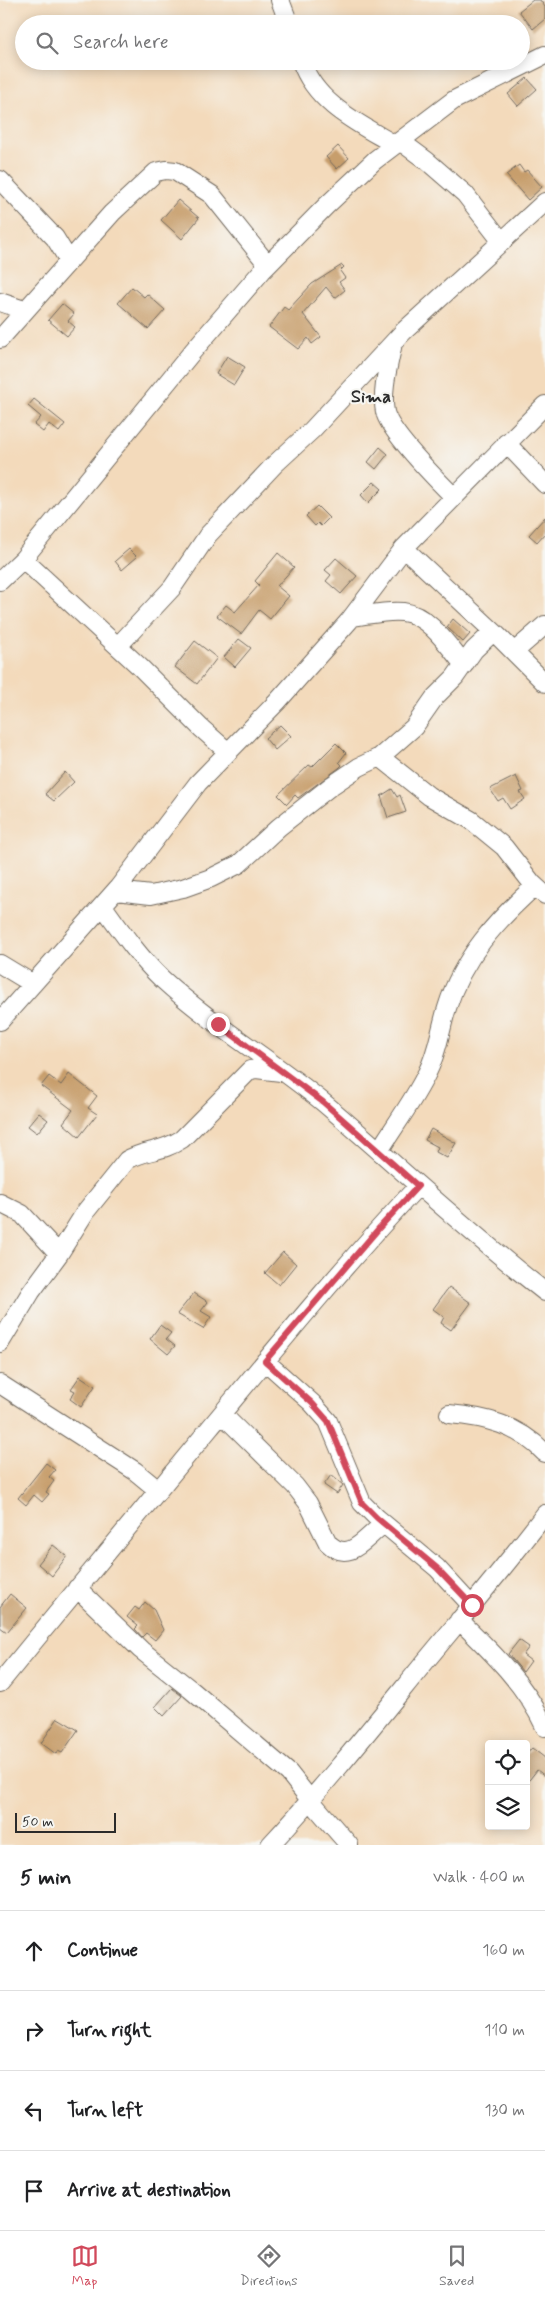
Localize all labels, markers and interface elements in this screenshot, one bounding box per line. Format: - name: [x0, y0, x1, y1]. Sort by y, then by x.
- search box: [15, 15, 530, 70]
- icon: search: [33, 29, 61, 57]
- text: Search here: [73, 30, 169, 55]
- district label: Sima: [351, 385, 391, 409]
- route end: [207, 1013, 230, 1036]
- route start: [461, 1594, 484, 1617]
- map controls: [485, 1740, 530, 1830]
- button: locate: [485, 1740, 530, 1785]
- button: layers: [485, 1785, 530, 1830]
- scale bar: [15, 1810, 116, 1833]
- text: 50 m: [22, 1813, 53, 1831]
- text: 5 min: [20, 1864, 72, 1892]
- text: Walk · 400 m: [433, 1867, 525, 1888]
- icon: ahead: [20, 1937, 48, 1965]
- text: Continue: [67, 1938, 138, 1963]
- text: 160 m: [482, 1940, 525, 1961]
- icon: right: [20, 2017, 48, 2045]
- text: Turn right: [67, 2018, 151, 2043]
- text: 110 m: [484, 2020, 525, 2041]
- icon: left: [20, 2097, 48, 2125]
- text: Turn left: [67, 2098, 143, 2123]
- text: 130 m: [484, 2100, 525, 2121]
- icon: arrive: [20, 2177, 48, 2205]
- text: Arrive at destination: [67, 2178, 231, 2203]
- tab: Map: [71, 2242, 99, 2290]
- tab: Directions: [240, 2242, 298, 2290]
- tab: Saved: [439, 2242, 474, 2290]

